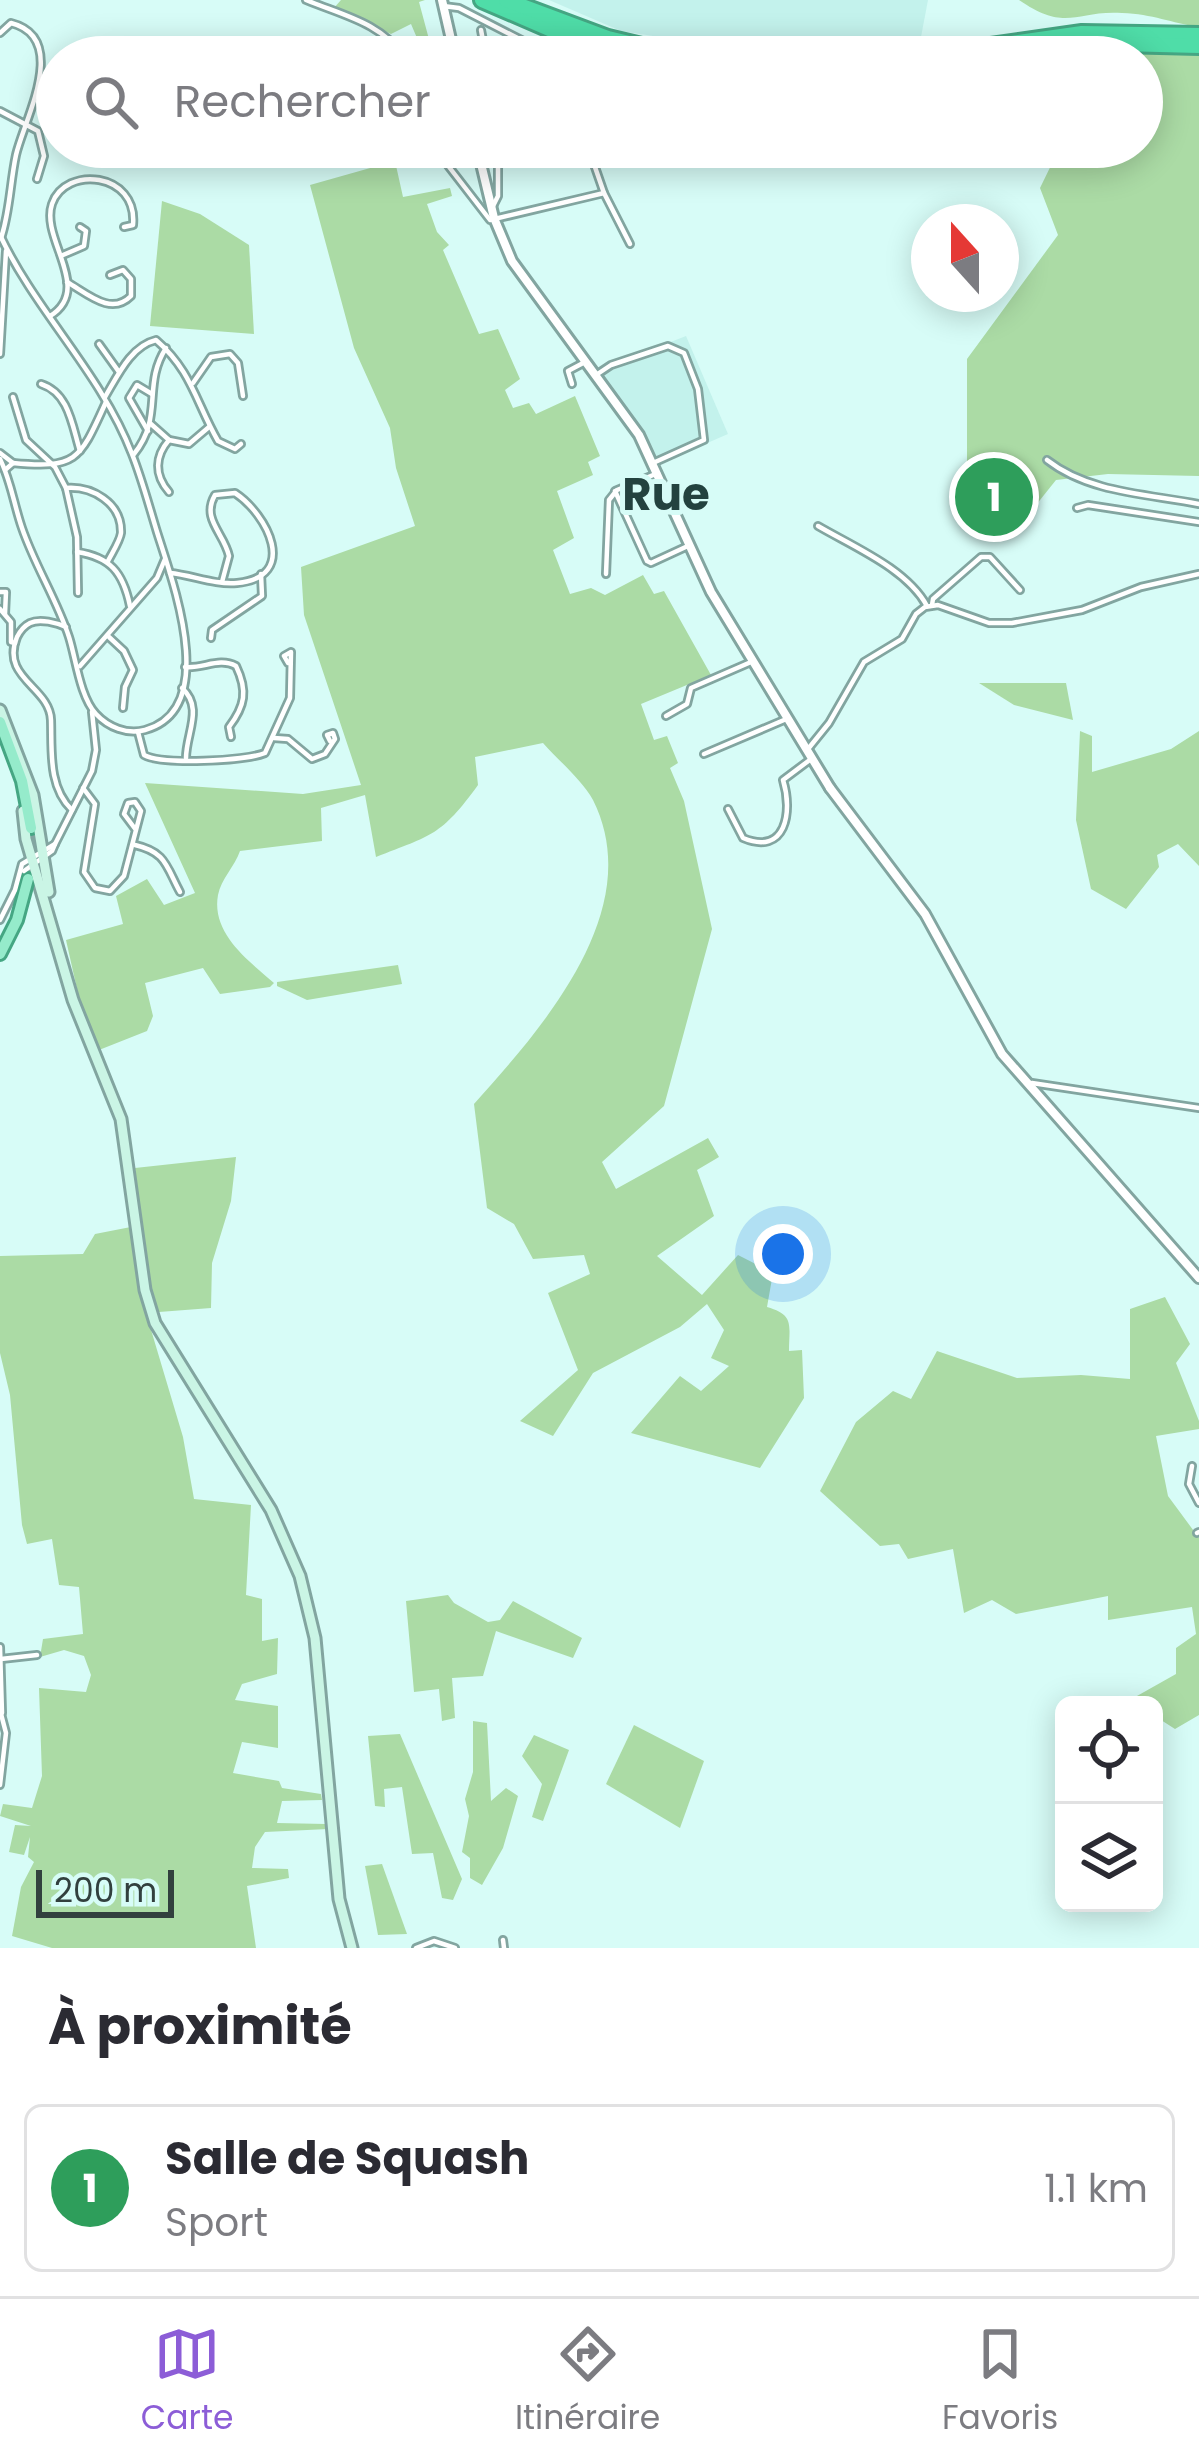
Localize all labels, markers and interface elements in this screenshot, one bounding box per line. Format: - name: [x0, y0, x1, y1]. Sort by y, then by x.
- search box: [36, 36, 1163, 168]
- icon: search: [78, 69, 144, 135]
- text: Rechercher: [174, 70, 431, 133]
- north arrow: [911, 204, 1019, 312]
- pin: 1: [955, 452, 1033, 542]
- district label: Rue: [622, 463, 710, 526]
- your location: [753, 1224, 813, 1284]
- map controls: [1055, 1696, 1163, 1912]
- button: locate: [1055, 1696, 1163, 1804]
- button: layers: [1055, 1804, 1163, 1912]
- scale bar: [36, 1864, 174, 1917]
- text: 200 m: [54, 1867, 157, 1914]
- text: À proximité: [48, 1990, 352, 2062]
- text: Salle de Squash: [165, 2127, 529, 2190]
- text: 1: [83, 2161, 97, 2216]
- text: 1.1 km: [1044, 2161, 1148, 2216]
- text: Sport: [165, 2195, 268, 2250]
- tab: Carte: [141, 2321, 233, 2443]
- tab: Itinéraire: [515, 2321, 660, 2443]
- tab: Favoris: [942, 2321, 1058, 2443]

